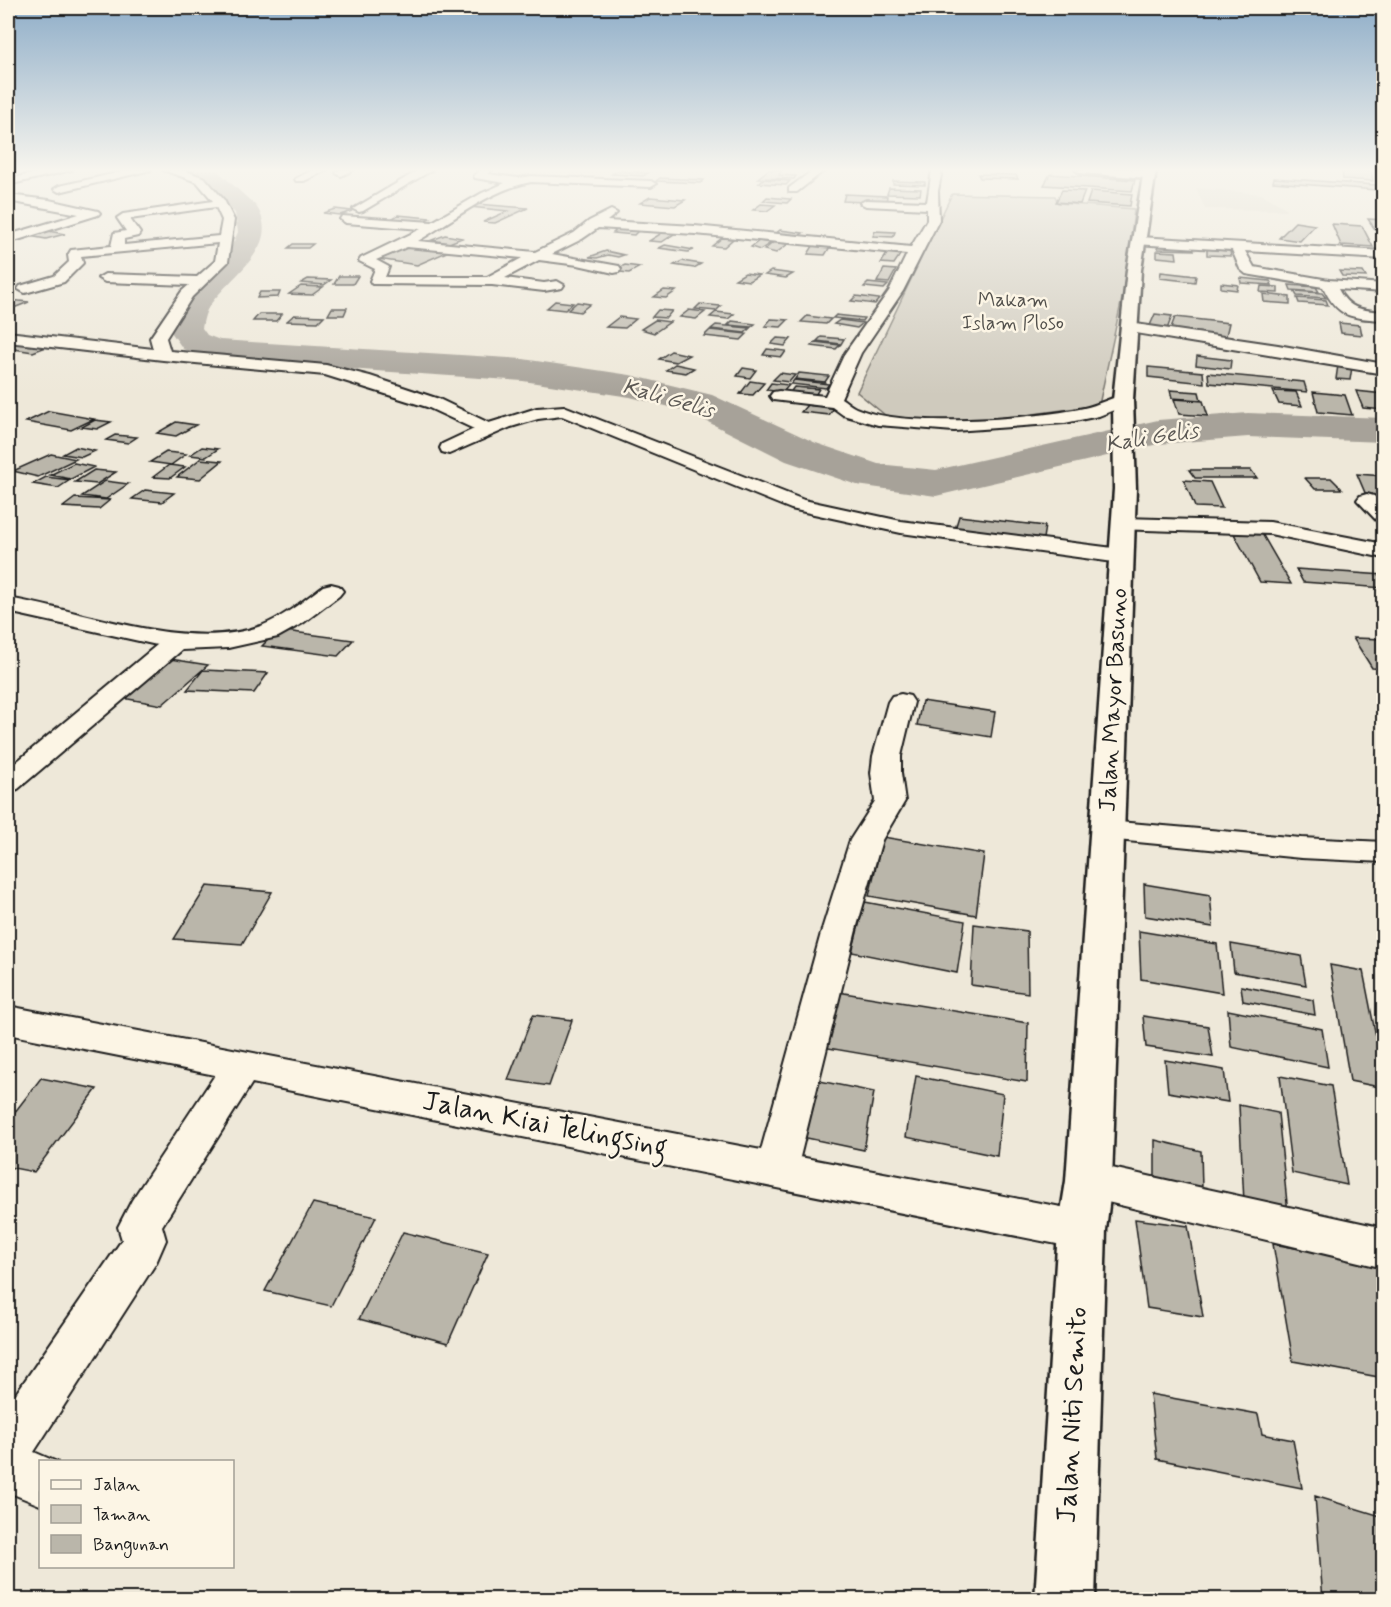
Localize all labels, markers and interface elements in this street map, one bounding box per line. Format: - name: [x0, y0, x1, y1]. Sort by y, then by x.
- park label: Makam Islam Ploso: [962, 287, 1064, 337]
- water label: Kali Gelis: [619, 373, 719, 426]
- water label: Kali Gelis: [1104, 416, 1203, 459]
- street label: Jalan Mayor Basuno: [1093, 587, 1135, 813]
- street label: Jalan Kiai Telingsing: [419, 1083, 671, 1170]
- street label: Jalan Niti Semito: [1049, 1306, 1097, 1524]
- legend: [39, 1460, 234, 1568]
- text: Jalan: [93, 1473, 140, 1497]
- text: Taman: [93, 1503, 150, 1527]
- text: Bangunan: [93, 1533, 169, 1558]

